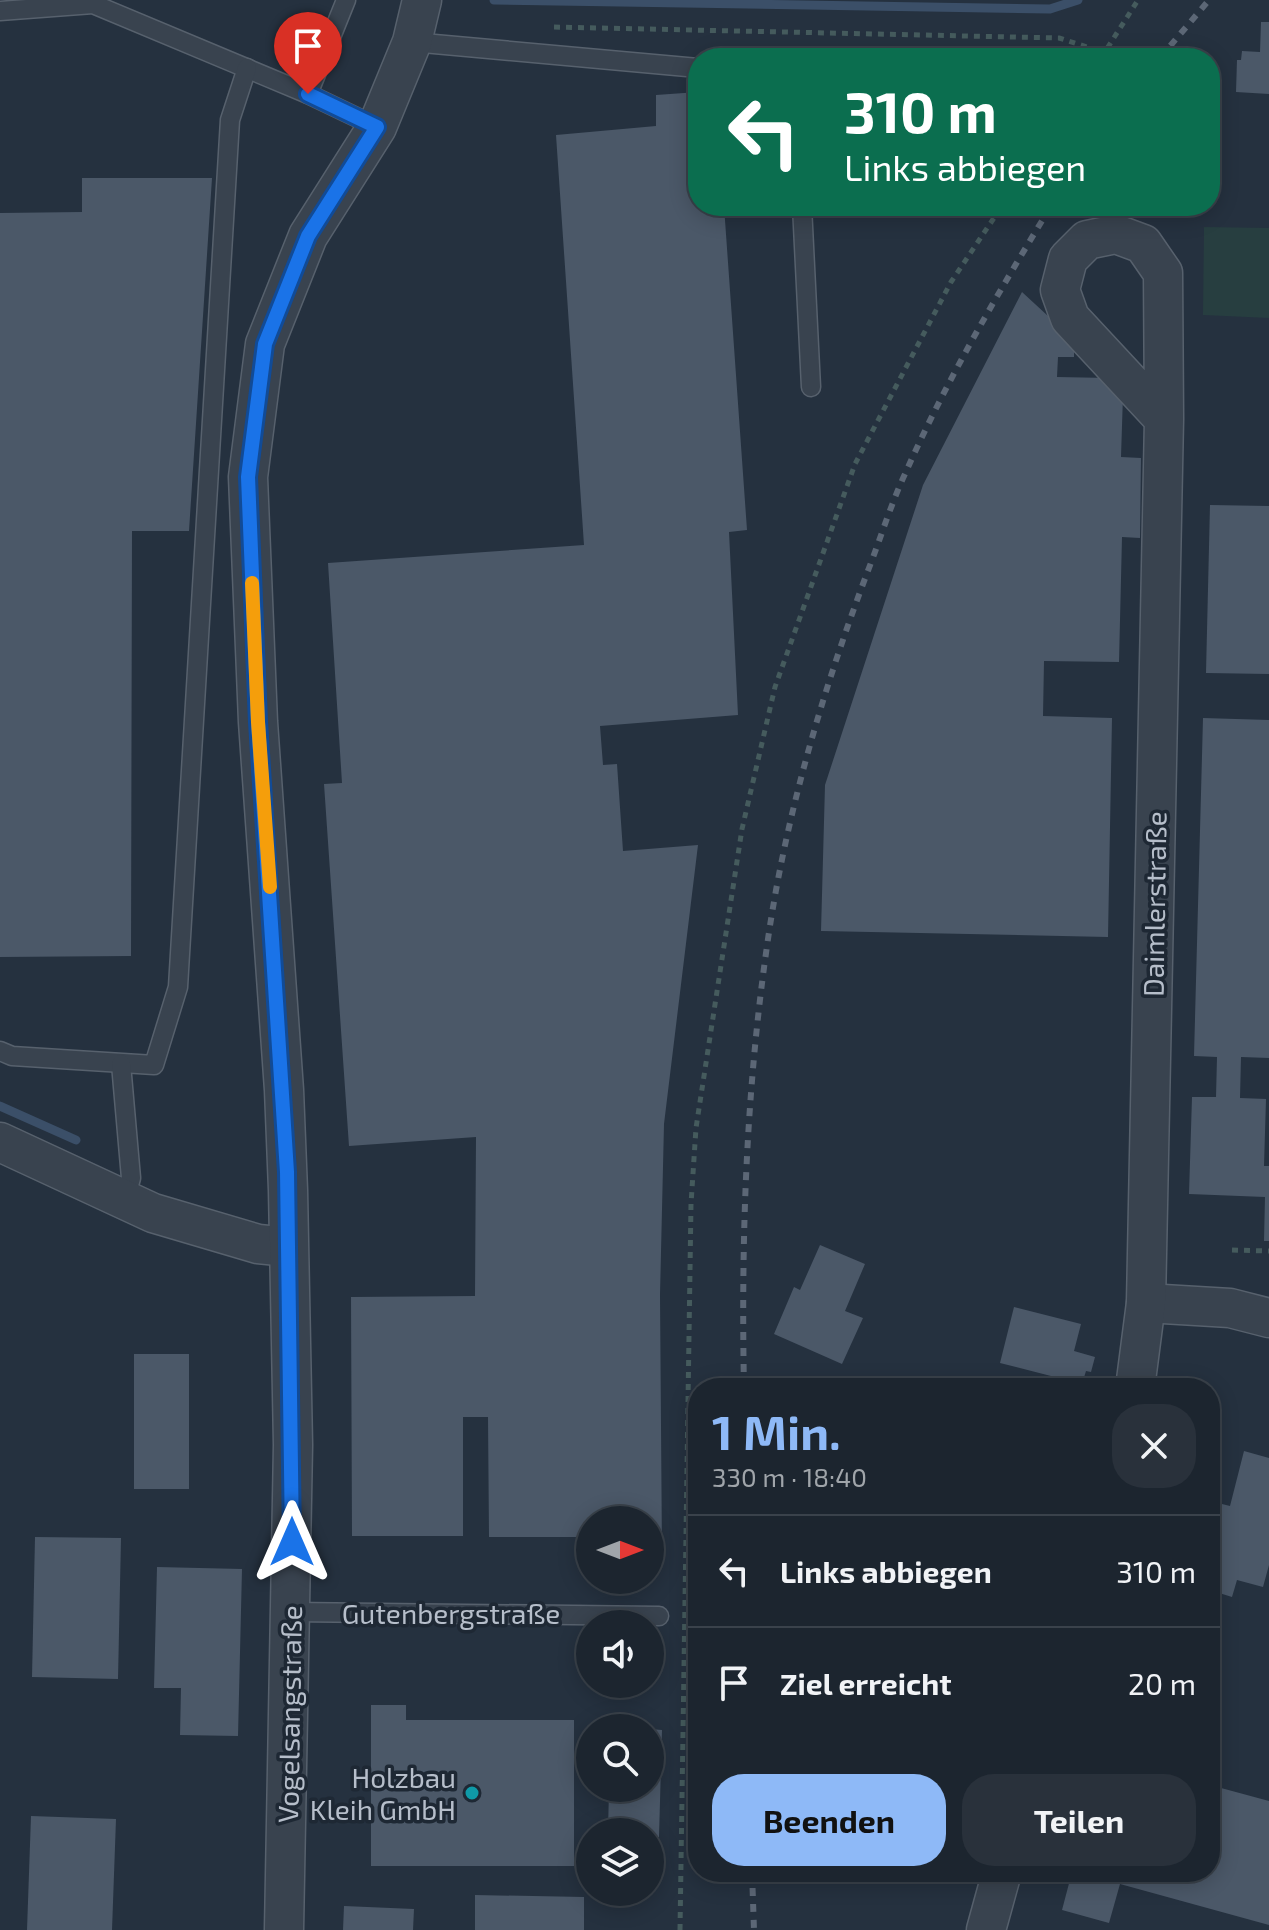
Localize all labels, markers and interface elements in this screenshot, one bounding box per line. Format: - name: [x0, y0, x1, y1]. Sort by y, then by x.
- pin: [274, 12, 342, 94]
- icon: arrive: [286, 24, 330, 68]
- text: 310 m: [844, 77, 997, 144]
- icon: left: [712, 80, 816, 184]
- text: Links abbiegen: [844, 145, 1086, 188]
- street label: Daimlerstraße: [1135, 811, 1173, 997]
- text: 1 Min.: [712, 1402, 841, 1460]
- button: close: [1112, 1404, 1196, 1488]
- text: 330 m · 18:40: [712, 1461, 867, 1492]
- position arrow: [250, 1500, 334, 1584]
- north arrow: [576, 1506, 664, 1594]
- map controls: [576, 1506, 664, 1906]
- icon: left: [712, 1549, 756, 1593]
- text: Links abbiegen: [780, 1553, 992, 1589]
- text: 310 m: [1116, 1553, 1196, 1589]
- street label: Gutenbergstraße: [342, 1596, 560, 1630]
- street label: Vogelsangstraße: [270, 1605, 308, 1823]
- button: sound: [576, 1610, 664, 1698]
- icon: arrive: [712, 1661, 756, 1705]
- text: Ziel erreicht: [780, 1665, 952, 1701]
- text: 20 m: [1128, 1665, 1196, 1701]
- button: search: [576, 1714, 664, 1802]
- place label: Holzbau Kleih GmbH: [310, 1760, 456, 1826]
- button: Beenden: [712, 1774, 946, 1866]
- button: Teilen: [962, 1774, 1196, 1866]
- marker: Holzbau Kleih GmbH: [463, 1784, 481, 1802]
- button: layers: [576, 1818, 664, 1906]

